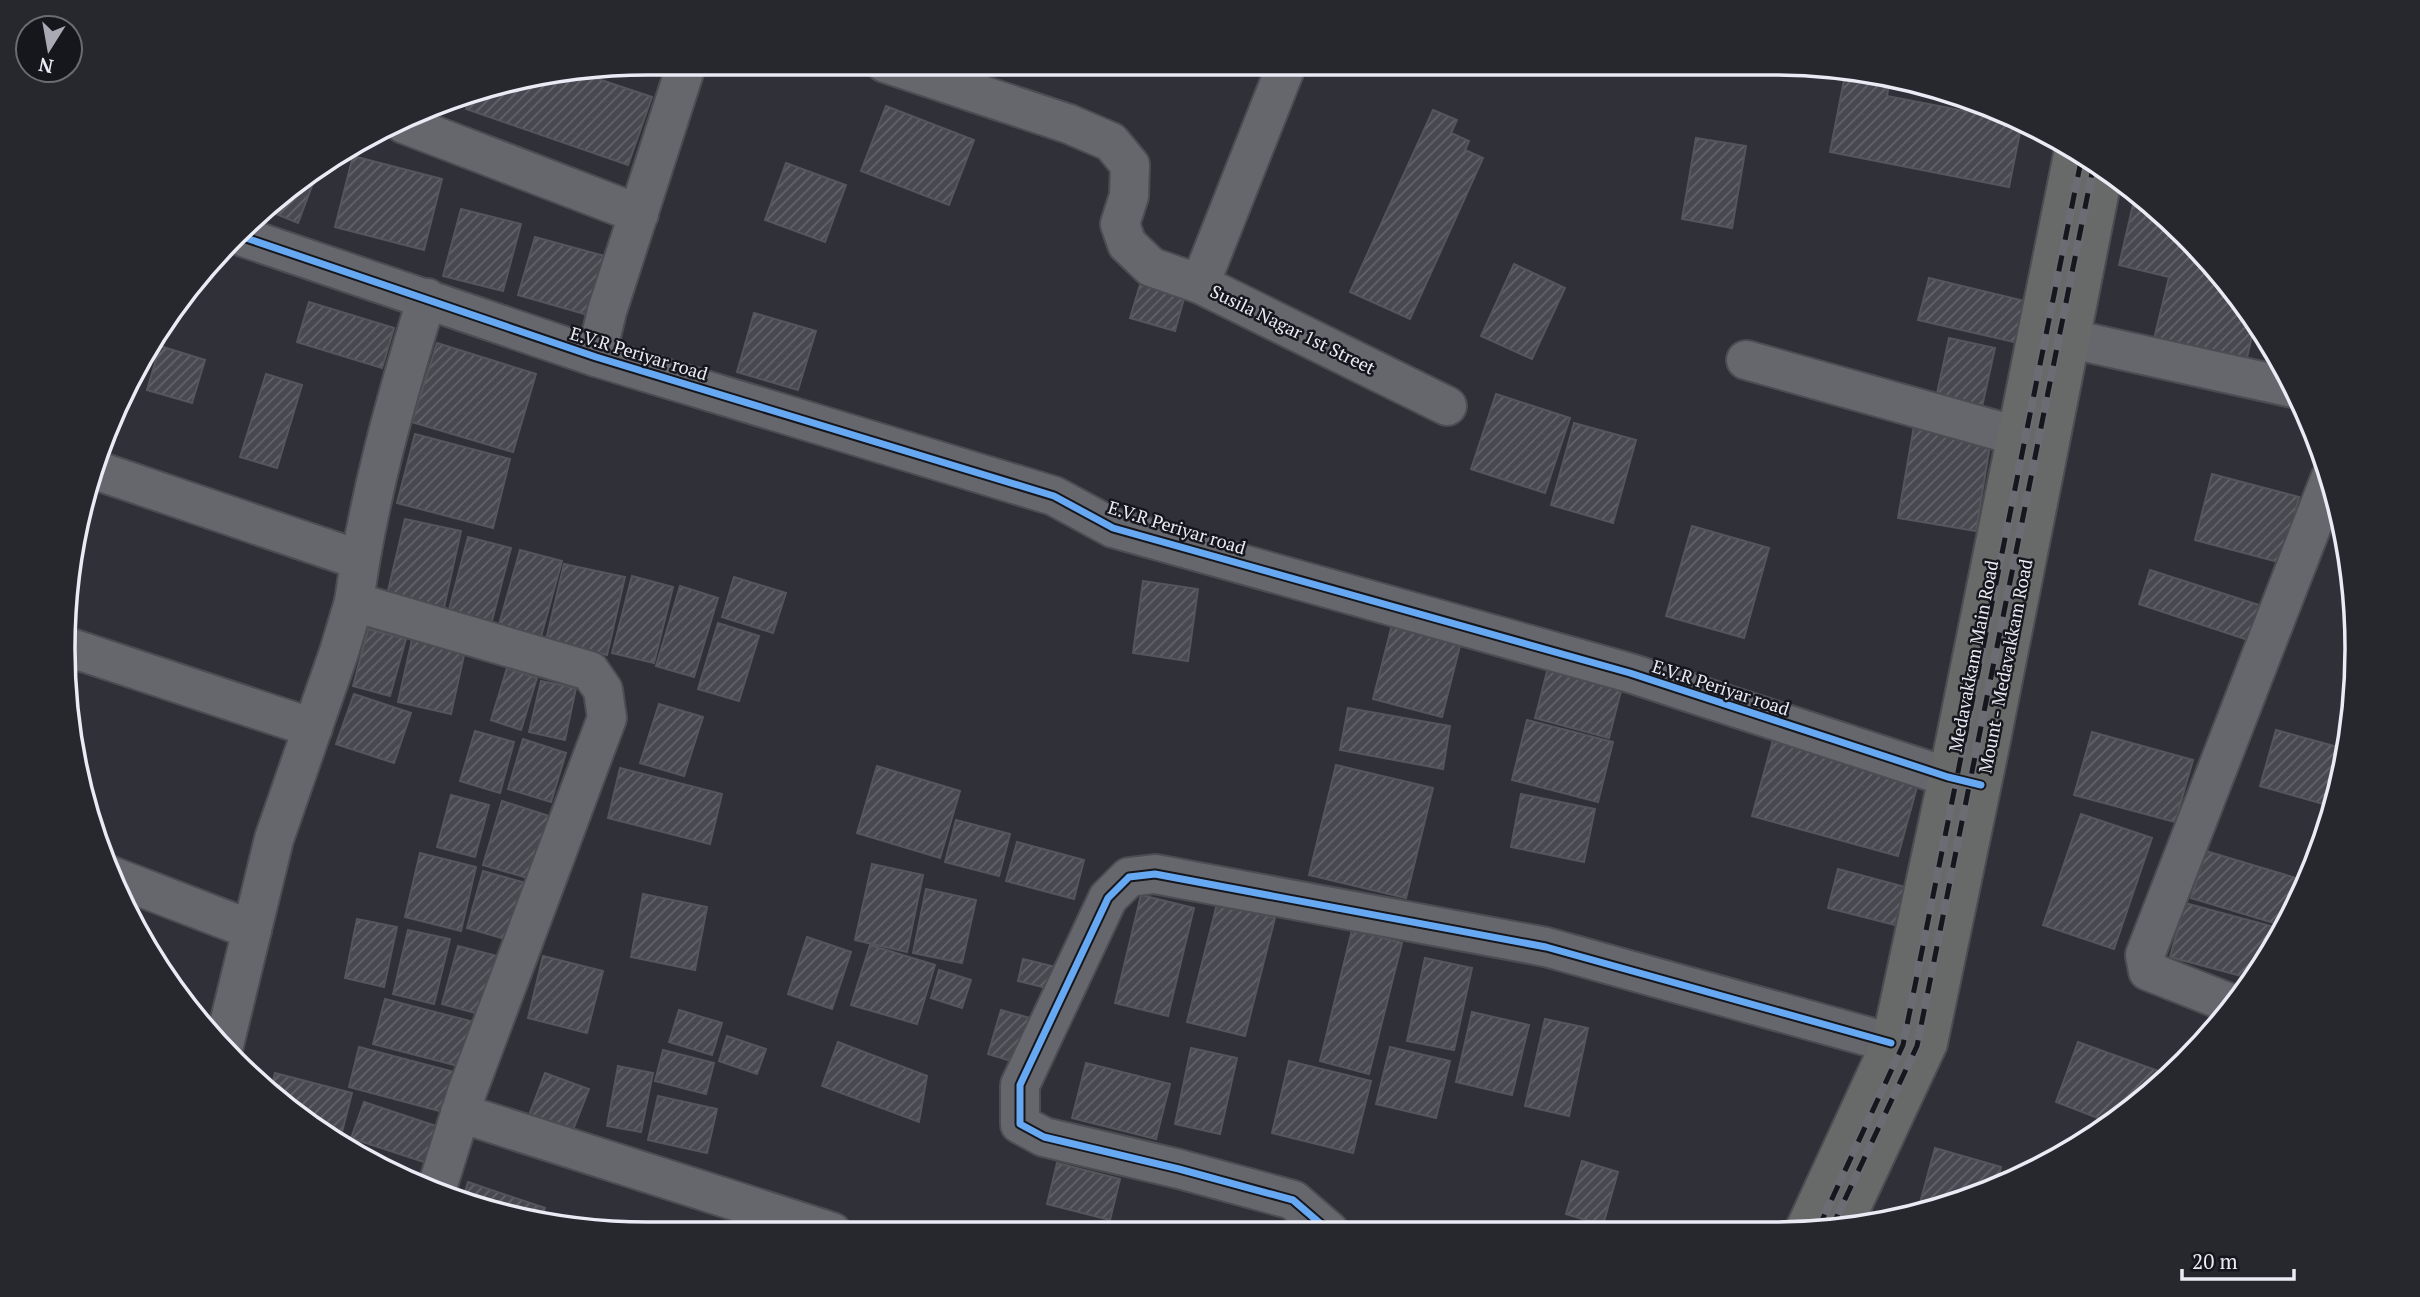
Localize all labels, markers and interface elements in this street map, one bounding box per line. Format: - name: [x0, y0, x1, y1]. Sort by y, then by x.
- north arrow: [14, 14, 84, 84]
- text: N: [36, 52, 55, 80]
- street label: Susila Nagar 1st Street: [1207, 279, 1380, 380]
- street label: E.V.R Periyar road: [567, 321, 711, 385]
- street label: E.V.R Periyar road: [1105, 495, 1249, 559]
- street label: Mount - Medavakkam Road: [1972, 557, 2038, 775]
- street label: Medavakkam Main Road: [1943, 558, 2003, 754]
- street label: E.V.R Periyar road: [1649, 654, 1793, 720]
- scale bar: [2182, 1238, 2294, 1282]
- text: 20 m: [2192, 1247, 2238, 1275]

